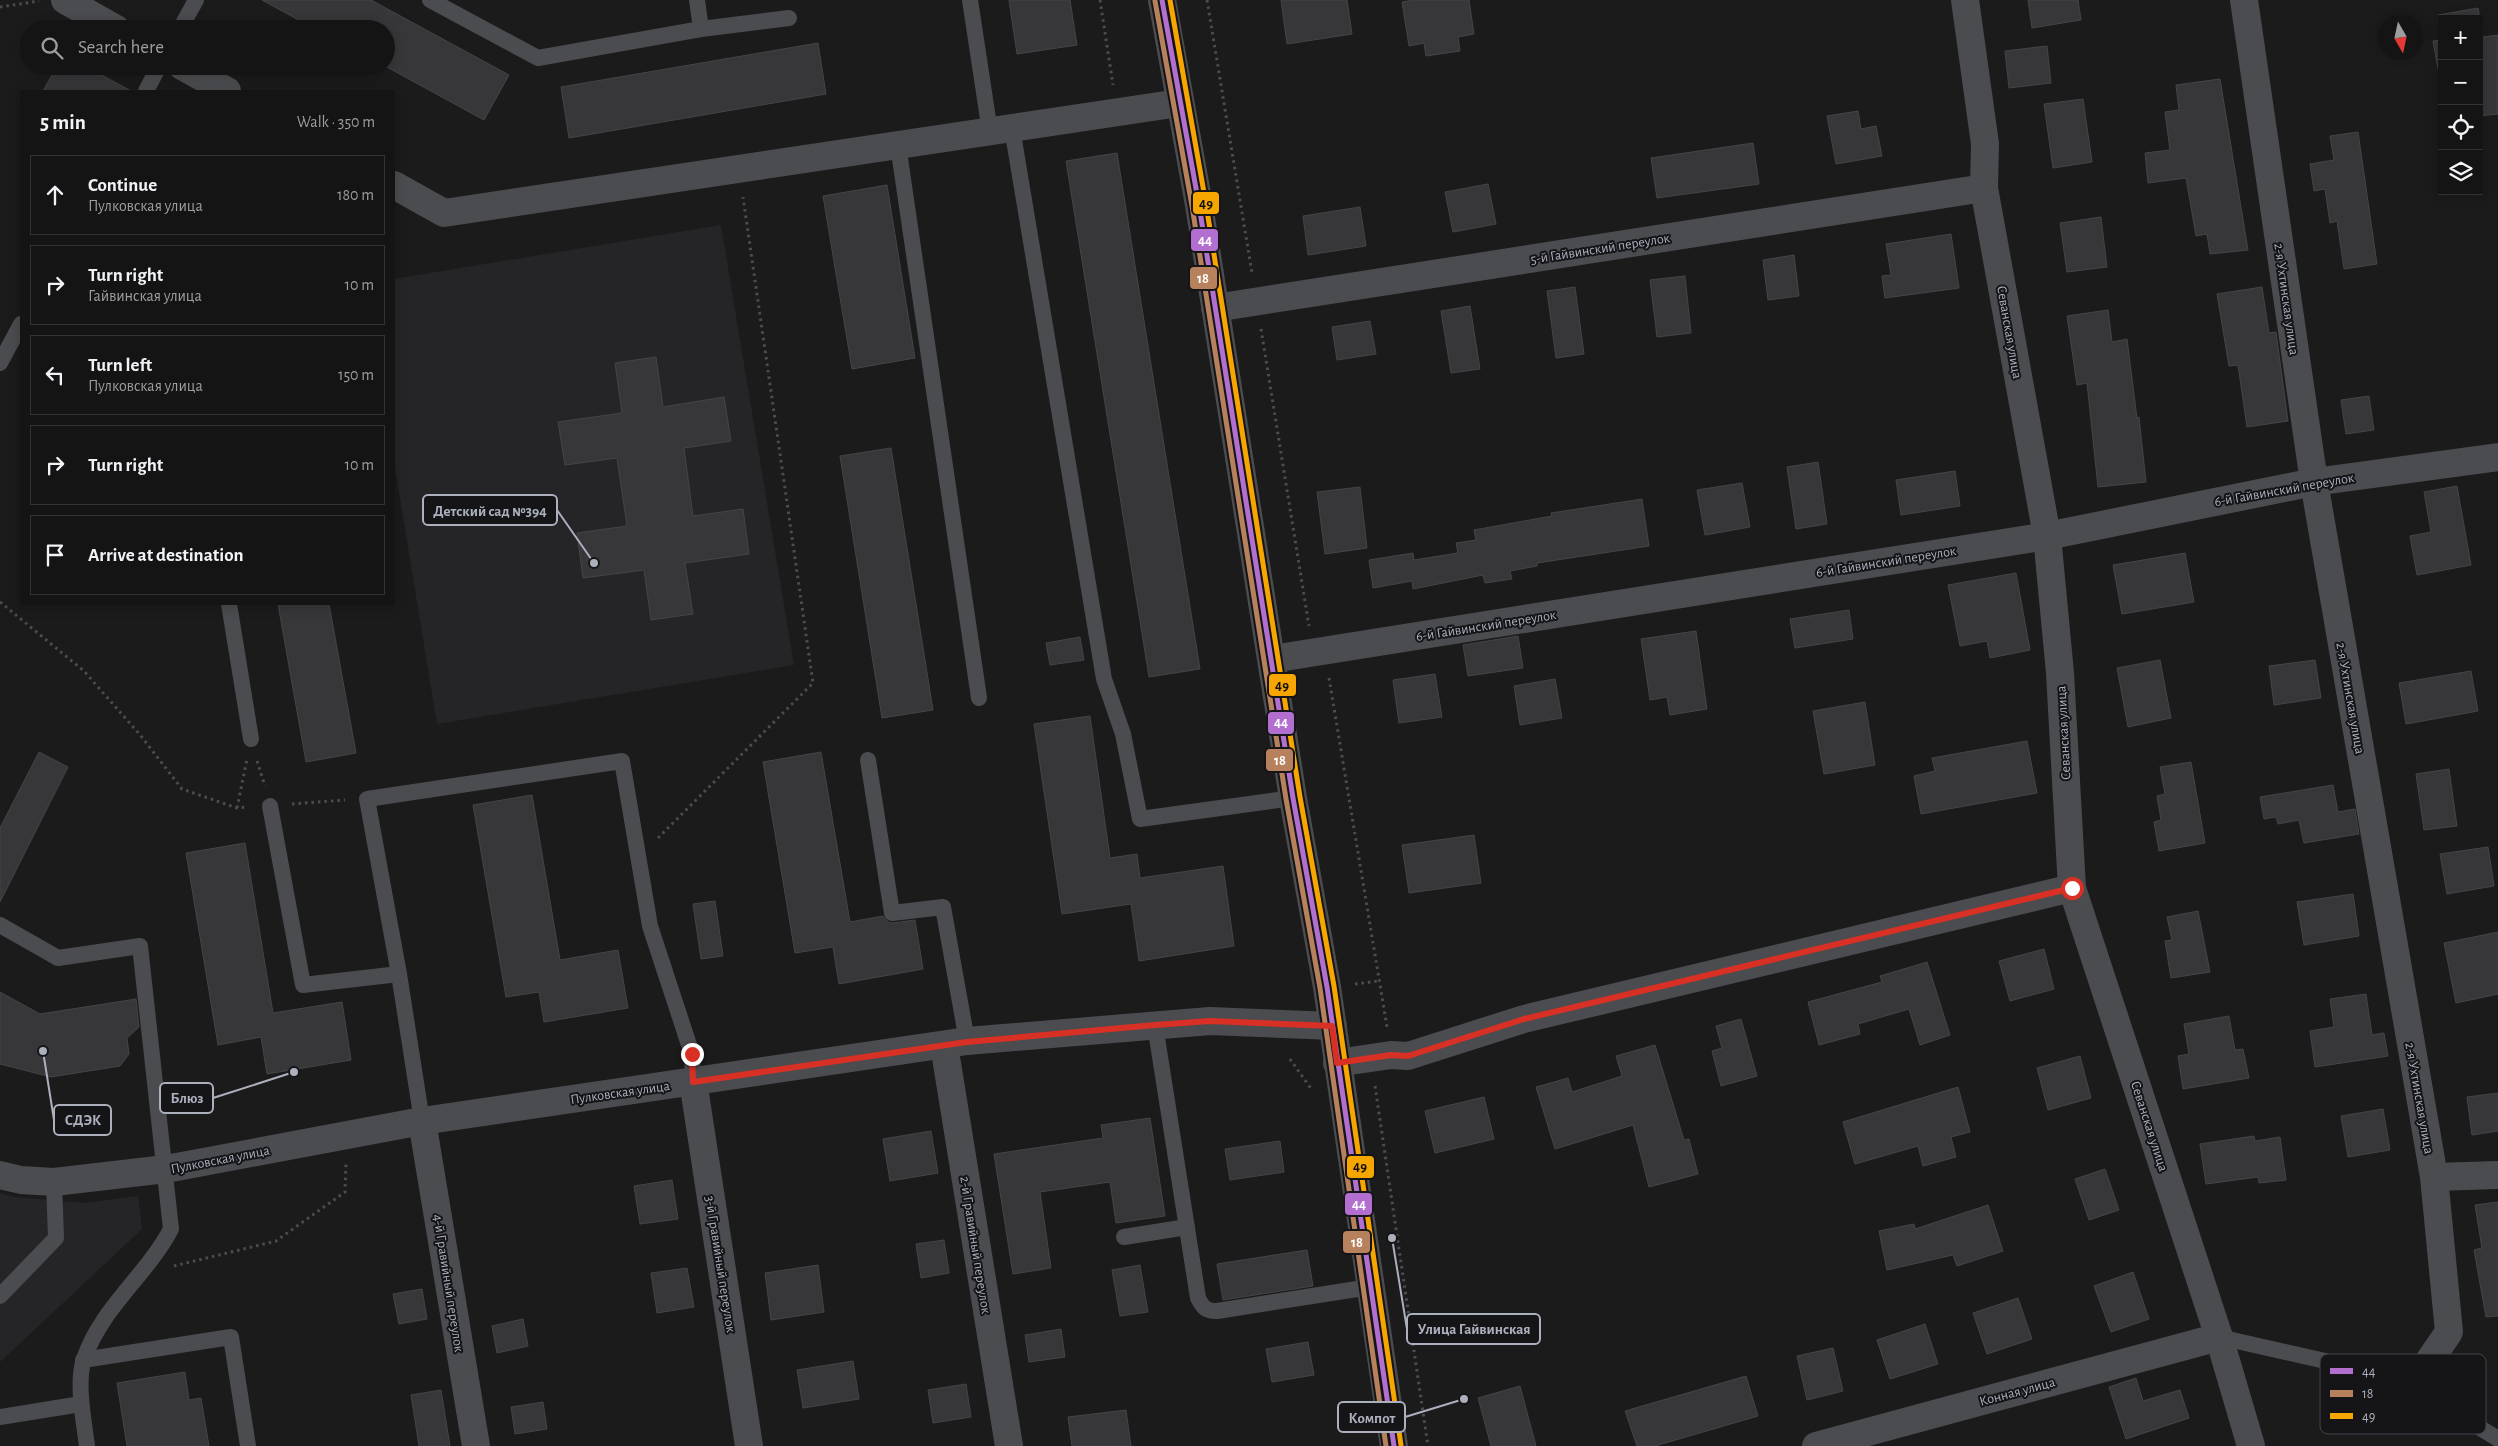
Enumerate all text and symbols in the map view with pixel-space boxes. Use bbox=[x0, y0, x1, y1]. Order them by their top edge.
north arrow bbox=[2378, 15, 2423, 60]
map controls bbox=[2438, 15, 2483, 195]
button: + bbox=[2438, 15, 2483, 60]
search box bbox=[20, 20, 395, 75]
icon: search bbox=[38, 34, 66, 62]
text: Search here bbox=[78, 38, 164, 57]
button: − bbox=[2438, 60, 2483, 105]
button: locate bbox=[2438, 105, 2483, 150]
text: 5 min bbox=[40, 112, 86, 133]
text: Walk · 350 m bbox=[297, 114, 375, 130]
button: layers bbox=[2438, 150, 2483, 195]
text: Continue bbox=[88, 176, 157, 195]
icon: ahead bbox=[41, 181, 69, 209]
text: 180 m bbox=[337, 187, 374, 203]
line badge: 49 bbox=[1192, 191, 1220, 215]
text: 49 bbox=[1199, 197, 1213, 211]
text: Пулковская улица bbox=[88, 198, 203, 214]
line badge: 44 bbox=[1190, 228, 1219, 252]
street label: 5-й Гайвинский переулок bbox=[1529, 231, 1671, 267]
text: 44 bbox=[1198, 234, 1212, 248]
street label: 2-я Ухтинская улица bbox=[2271, 242, 2301, 357]
text: Turn right bbox=[88, 266, 163, 285]
line badge: 18 bbox=[1189, 266, 1218, 290]
icon: right bbox=[41, 271, 69, 299]
text: 18 bbox=[1197, 272, 1209, 286]
text: 10 m bbox=[345, 277, 374, 293]
street label: Севанская улица bbox=[1994, 284, 2024, 380]
text: Гайвинская улица bbox=[88, 288, 202, 304]
text: Turn left bbox=[88, 356, 152, 375]
icon: left bbox=[41, 361, 69, 389]
text: 150 m bbox=[338, 367, 374, 383]
text: Пулковская улица bbox=[88, 378, 203, 394]
icon: right bbox=[41, 451, 69, 479]
text: Turn right bbox=[88, 456, 163, 475]
text: 10 m bbox=[345, 457, 374, 473]
street label: 6-й Гайвинский переулок bbox=[2213, 471, 2356, 509]
callout: Детский сад №394 bbox=[423, 495, 557, 525]
text: Детский сад №394 bbox=[433, 504, 547, 519]
icon: arrive bbox=[41, 541, 69, 569]
street label: 6-й Гайвинский переулок bbox=[1815, 544, 1958, 580]
text: Arrive at destination bbox=[88, 546, 244, 565]
street label: 6-й Гайвинский переулок bbox=[1415, 608, 1558, 644]
street label: 2-я Ухтинская улица bbox=[2333, 641, 2367, 756]
line badge: 49 bbox=[1268, 673, 1297, 697]
text: 49 bbox=[1275, 679, 1289, 693]
street label: Севанская улица bbox=[2055, 685, 2073, 780]
line badge: 44 bbox=[1267, 711, 1295, 735]
text: 44 bbox=[1274, 716, 1288, 730]
line badge: 18 bbox=[1265, 748, 1294, 772]
text: 18 bbox=[1274, 754, 1286, 768]
route start bbox=[2061, 877, 2084, 900]
street label: 2-я Ухтинская улица bbox=[2402, 1041, 2436, 1156]
route end bbox=[681, 1043, 704, 1066]
street label: Пулковская улица bbox=[569, 1079, 671, 1107]
street label: Севанская улица bbox=[2128, 1079, 2170, 1174]
callout: Блюз bbox=[160, 1083, 213, 1113]
text: Блюз bbox=[170, 1091, 204, 1106]
callout: СДЭК bbox=[54, 1105, 111, 1135]
text: СДЭК bbox=[65, 1113, 101, 1128]
street label: Пулковская улица bbox=[170, 1143, 271, 1176]
line badge: 49 bbox=[1346, 1155, 1375, 1179]
text: 49 bbox=[1353, 1160, 1367, 1174]
street label: 2-й Гравийный переулок bbox=[957, 1175, 993, 1316]
line badge: 44 bbox=[1344, 1192, 1373, 1216]
street label: 3-й Гравийный переулок bbox=[702, 1195, 738, 1334]
text: 44 bbox=[1352, 1198, 1366, 1212]
street label: 4-й Гравийный переулок bbox=[430, 1213, 466, 1354]
line badge: 18 bbox=[1342, 1230, 1371, 1254]
text: 18 bbox=[1351, 1236, 1363, 1250]
callout: Улица Гайвинская bbox=[1407, 1314, 1540, 1344]
text: Улица Гайвинская bbox=[1417, 1322, 1531, 1337]
legend bbox=[2320, 1354, 2486, 1434]
text: 44 bbox=[2362, 1365, 2376, 1379]
street label: Конная улица bbox=[1978, 1375, 2057, 1409]
text: 18 bbox=[2362, 1387, 2373, 1401]
callout: Компот bbox=[1338, 1402, 1405, 1432]
text: 49 bbox=[2362, 1410, 2375, 1424]
text: Компот bbox=[1349, 1411, 1396, 1426]

